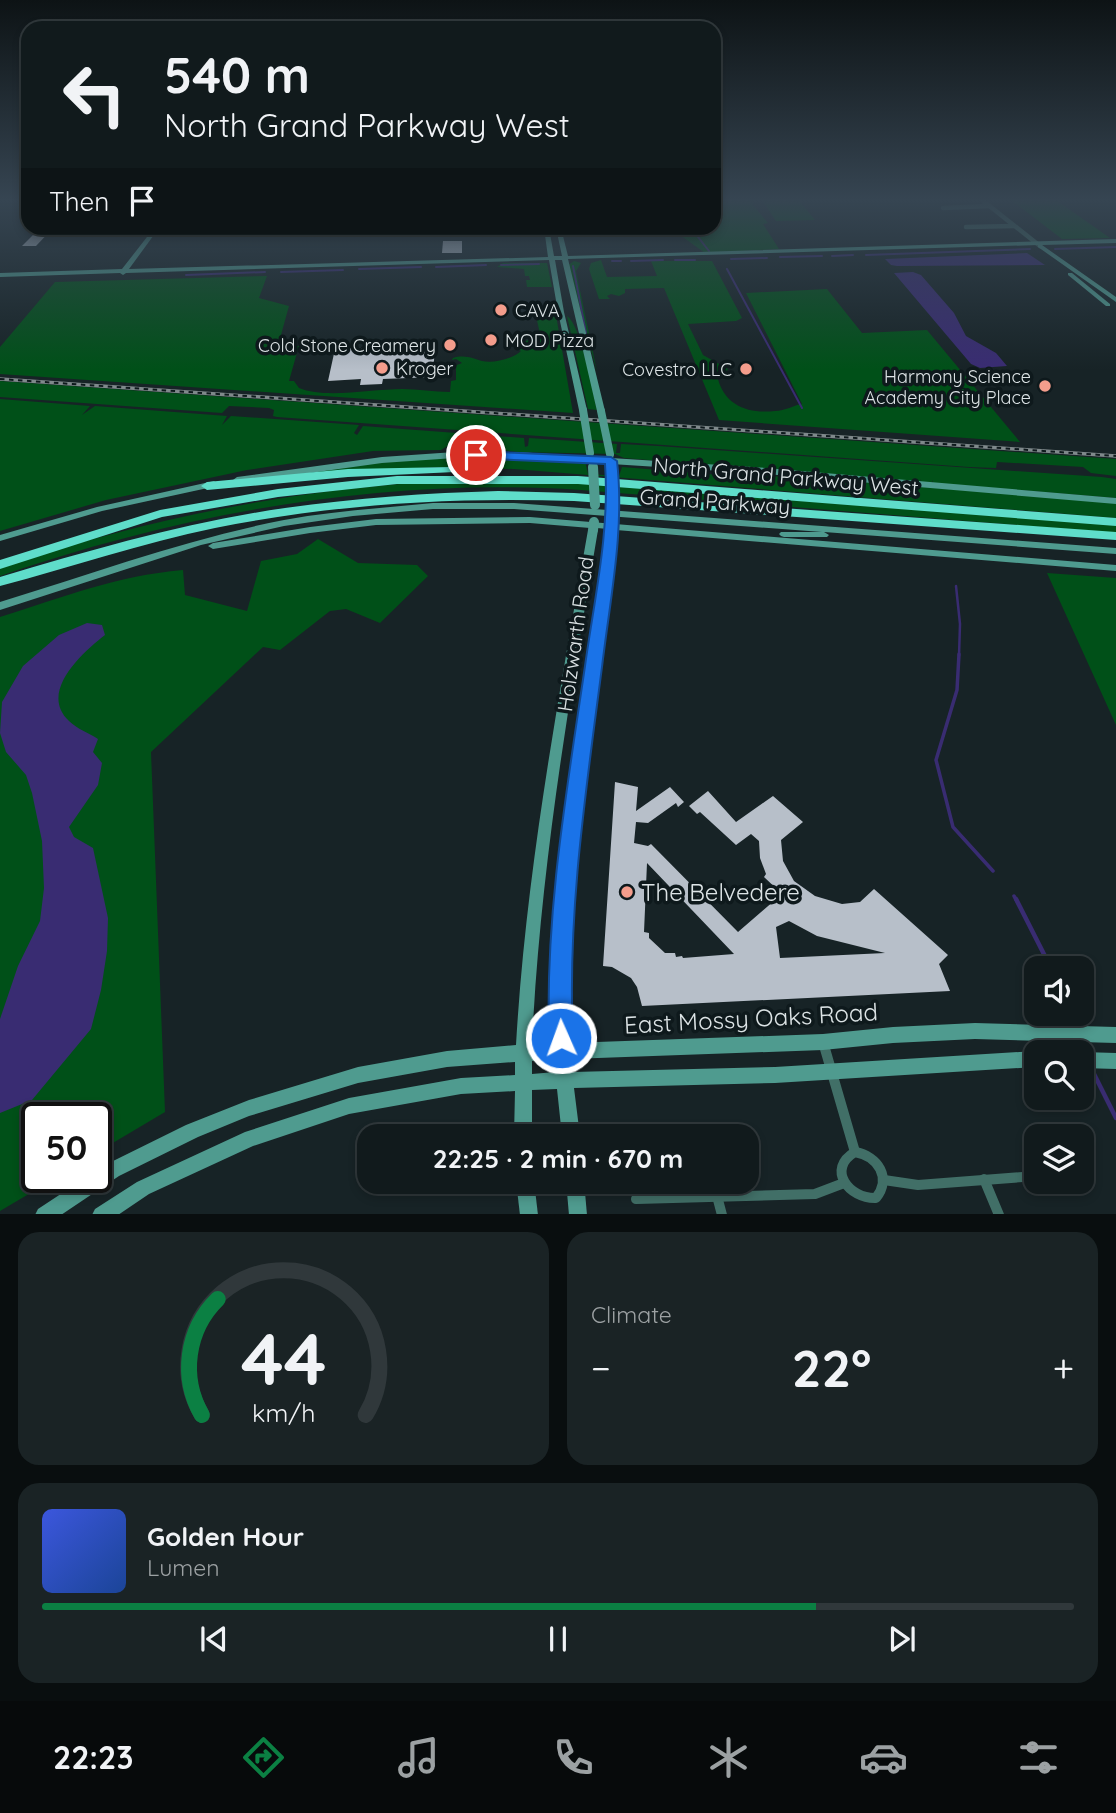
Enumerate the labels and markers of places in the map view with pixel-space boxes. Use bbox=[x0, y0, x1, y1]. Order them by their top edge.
place label: CAVA bbox=[515, 299, 560, 322]
marker: CAVA bbox=[493, 302, 509, 318]
place label: MOD Pizza bbox=[505, 329, 594, 352]
marker: MOD Pizza bbox=[483, 332, 499, 348]
place label: Cold Stone Creamery bbox=[258, 334, 436, 357]
marker: Cold Stone Creamery bbox=[442, 337, 458, 353]
place label: Kroger bbox=[396, 357, 453, 380]
place label: Covestro LLC bbox=[622, 358, 732, 381]
marker: Kroger bbox=[374, 360, 390, 376]
marker: Covestro LLC bbox=[738, 361, 754, 377]
place label: Harmony Science Academy City Place bbox=[864, 365, 1031, 409]
marker: Harmony Science Academy City Place bbox=[1037, 378, 1053, 394]
pin bbox=[446, 425, 506, 485]
place label: The Belvedere bbox=[641, 877, 800, 907]
marker: The Belvedere bbox=[619, 884, 635, 900]

